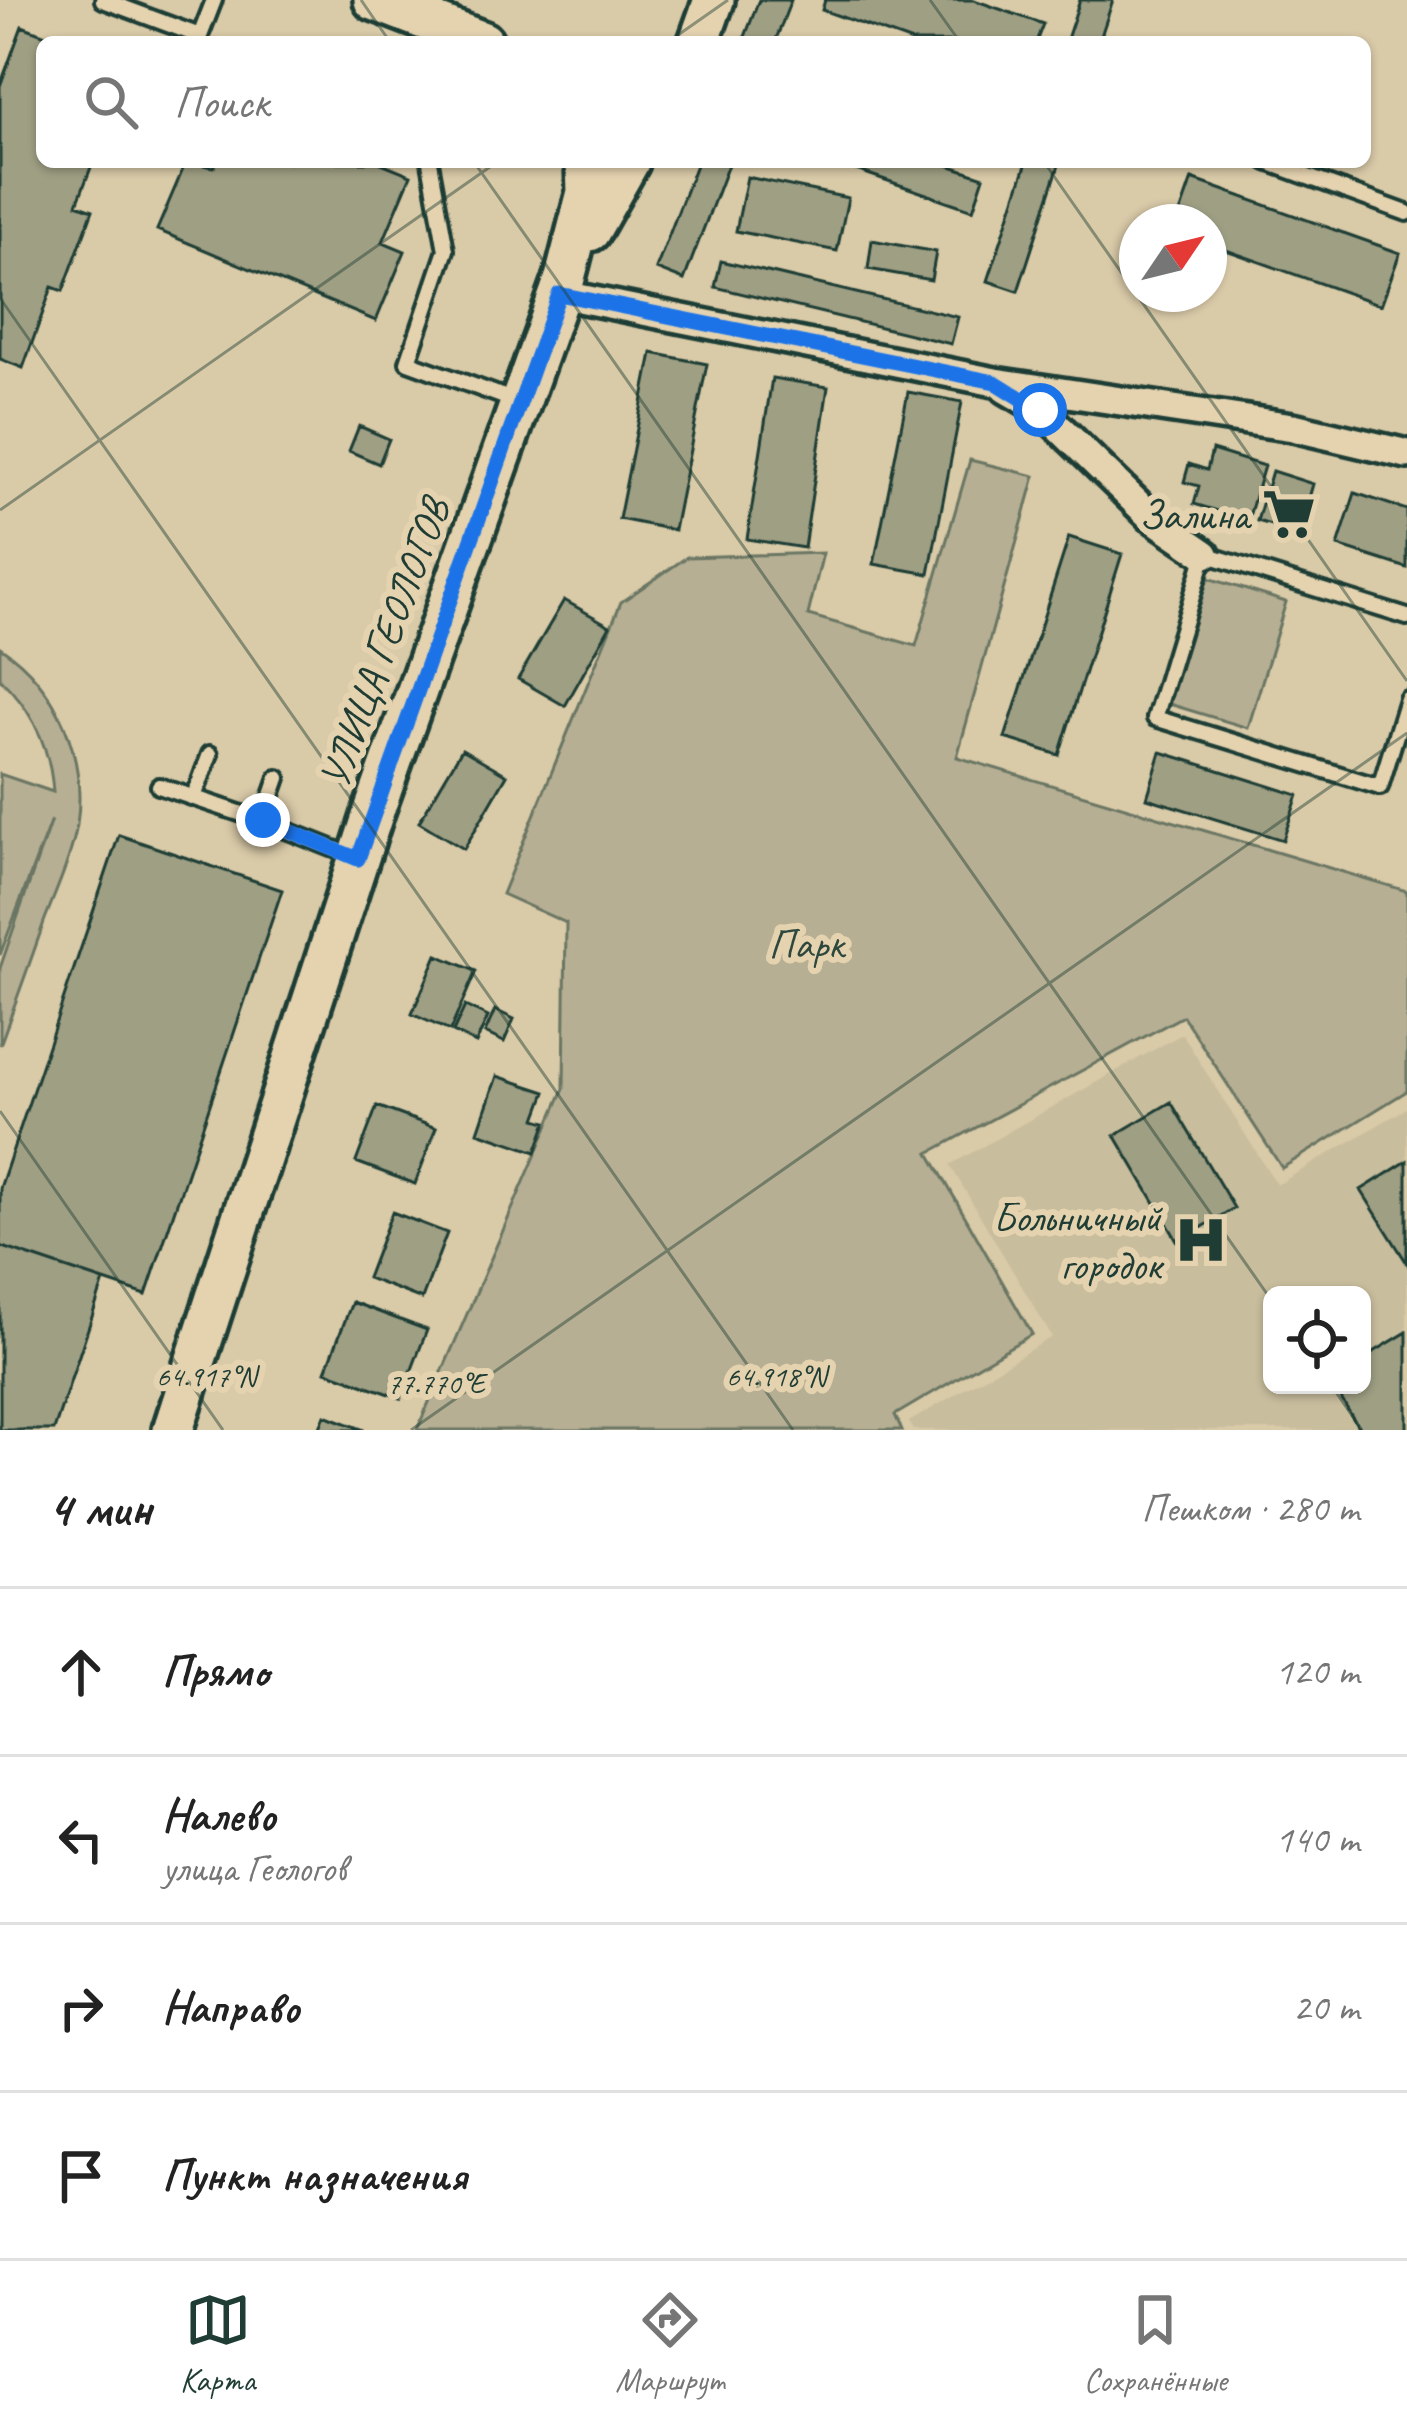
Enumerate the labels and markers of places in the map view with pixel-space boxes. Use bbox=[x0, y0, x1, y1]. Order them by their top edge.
supermarket icon: Залина bbox=[1260, 485, 1318, 543]
place label: Залина bbox=[1139, 489, 1253, 542]
place label: Больничный городок bbox=[993, 1191, 1164, 1292]
hospital icon: Больничный городок bbox=[1172, 1211, 1230, 1269]

